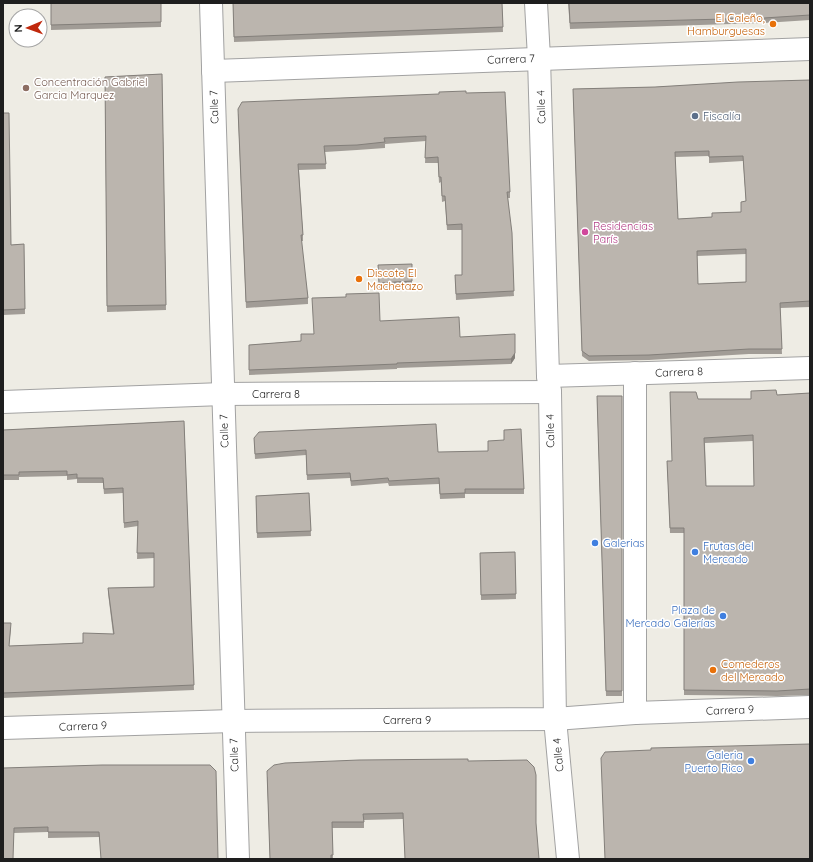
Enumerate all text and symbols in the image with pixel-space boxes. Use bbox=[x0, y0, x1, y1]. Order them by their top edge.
north arrow bbox=[8, 8, 48, 48]
place label: El Caleño, Hamburguesas bbox=[687, 11, 765, 38]
marker: El Caleño, Hamburguesas bbox=[768, 19, 778, 29]
text: N bbox=[11, 24, 25, 33]
street label: Carrera 7 bbox=[487, 51, 535, 67]
place label: Concentración Gabriel Garcia Marquez bbox=[34, 75, 147, 102]
marker: Concentración Gabriel Garcia Marquez bbox=[21, 83, 31, 93]
street label: Calle 7 bbox=[206, 90, 222, 124]
street label: Calle 4 bbox=[533, 90, 549, 124]
place label: Fiscalía bbox=[703, 109, 741, 123]
marker: Fiscalía bbox=[690, 111, 700, 121]
place label: Residencias París bbox=[593, 219, 653, 246]
marker: Residencias París bbox=[580, 227, 590, 237]
place label: Discote El Machetazo bbox=[367, 266, 423, 293]
marker: Discote El Machetazo bbox=[354, 274, 364, 284]
street label: Carrera 8 bbox=[655, 364, 703, 380]
street label: Carrera 8 bbox=[252, 387, 300, 401]
street label: Calle 7 bbox=[216, 414, 232, 448]
street label: Calle 4 bbox=[543, 414, 557, 448]
place label: Galerias bbox=[603, 536, 645, 550]
marker: Galerias bbox=[590, 538, 600, 548]
place label: Frutas del Mercado bbox=[703, 539, 754, 566]
marker: Frutas del Mercado bbox=[690, 547, 700, 557]
place label: Plaza de Mercado Galerías bbox=[626, 603, 715, 630]
marker: Plaza de Mercado Galerías bbox=[718, 611, 728, 621]
place label: Comederos del Mercado bbox=[721, 657, 785, 684]
marker: Comederos del Mercado bbox=[708, 665, 718, 675]
street label: Carrera 9 bbox=[706, 702, 754, 718]
street label: Carrera 9 bbox=[383, 713, 431, 727]
street label: Carrera 9 bbox=[59, 718, 107, 734]
street label: Calle 4 bbox=[550, 737, 566, 772]
street label: Calle 7 bbox=[226, 738, 242, 772]
place label: Galeria Puerto Rico bbox=[684, 748, 743, 775]
marker: Galeria Puerto Rico bbox=[746, 756, 756, 766]

